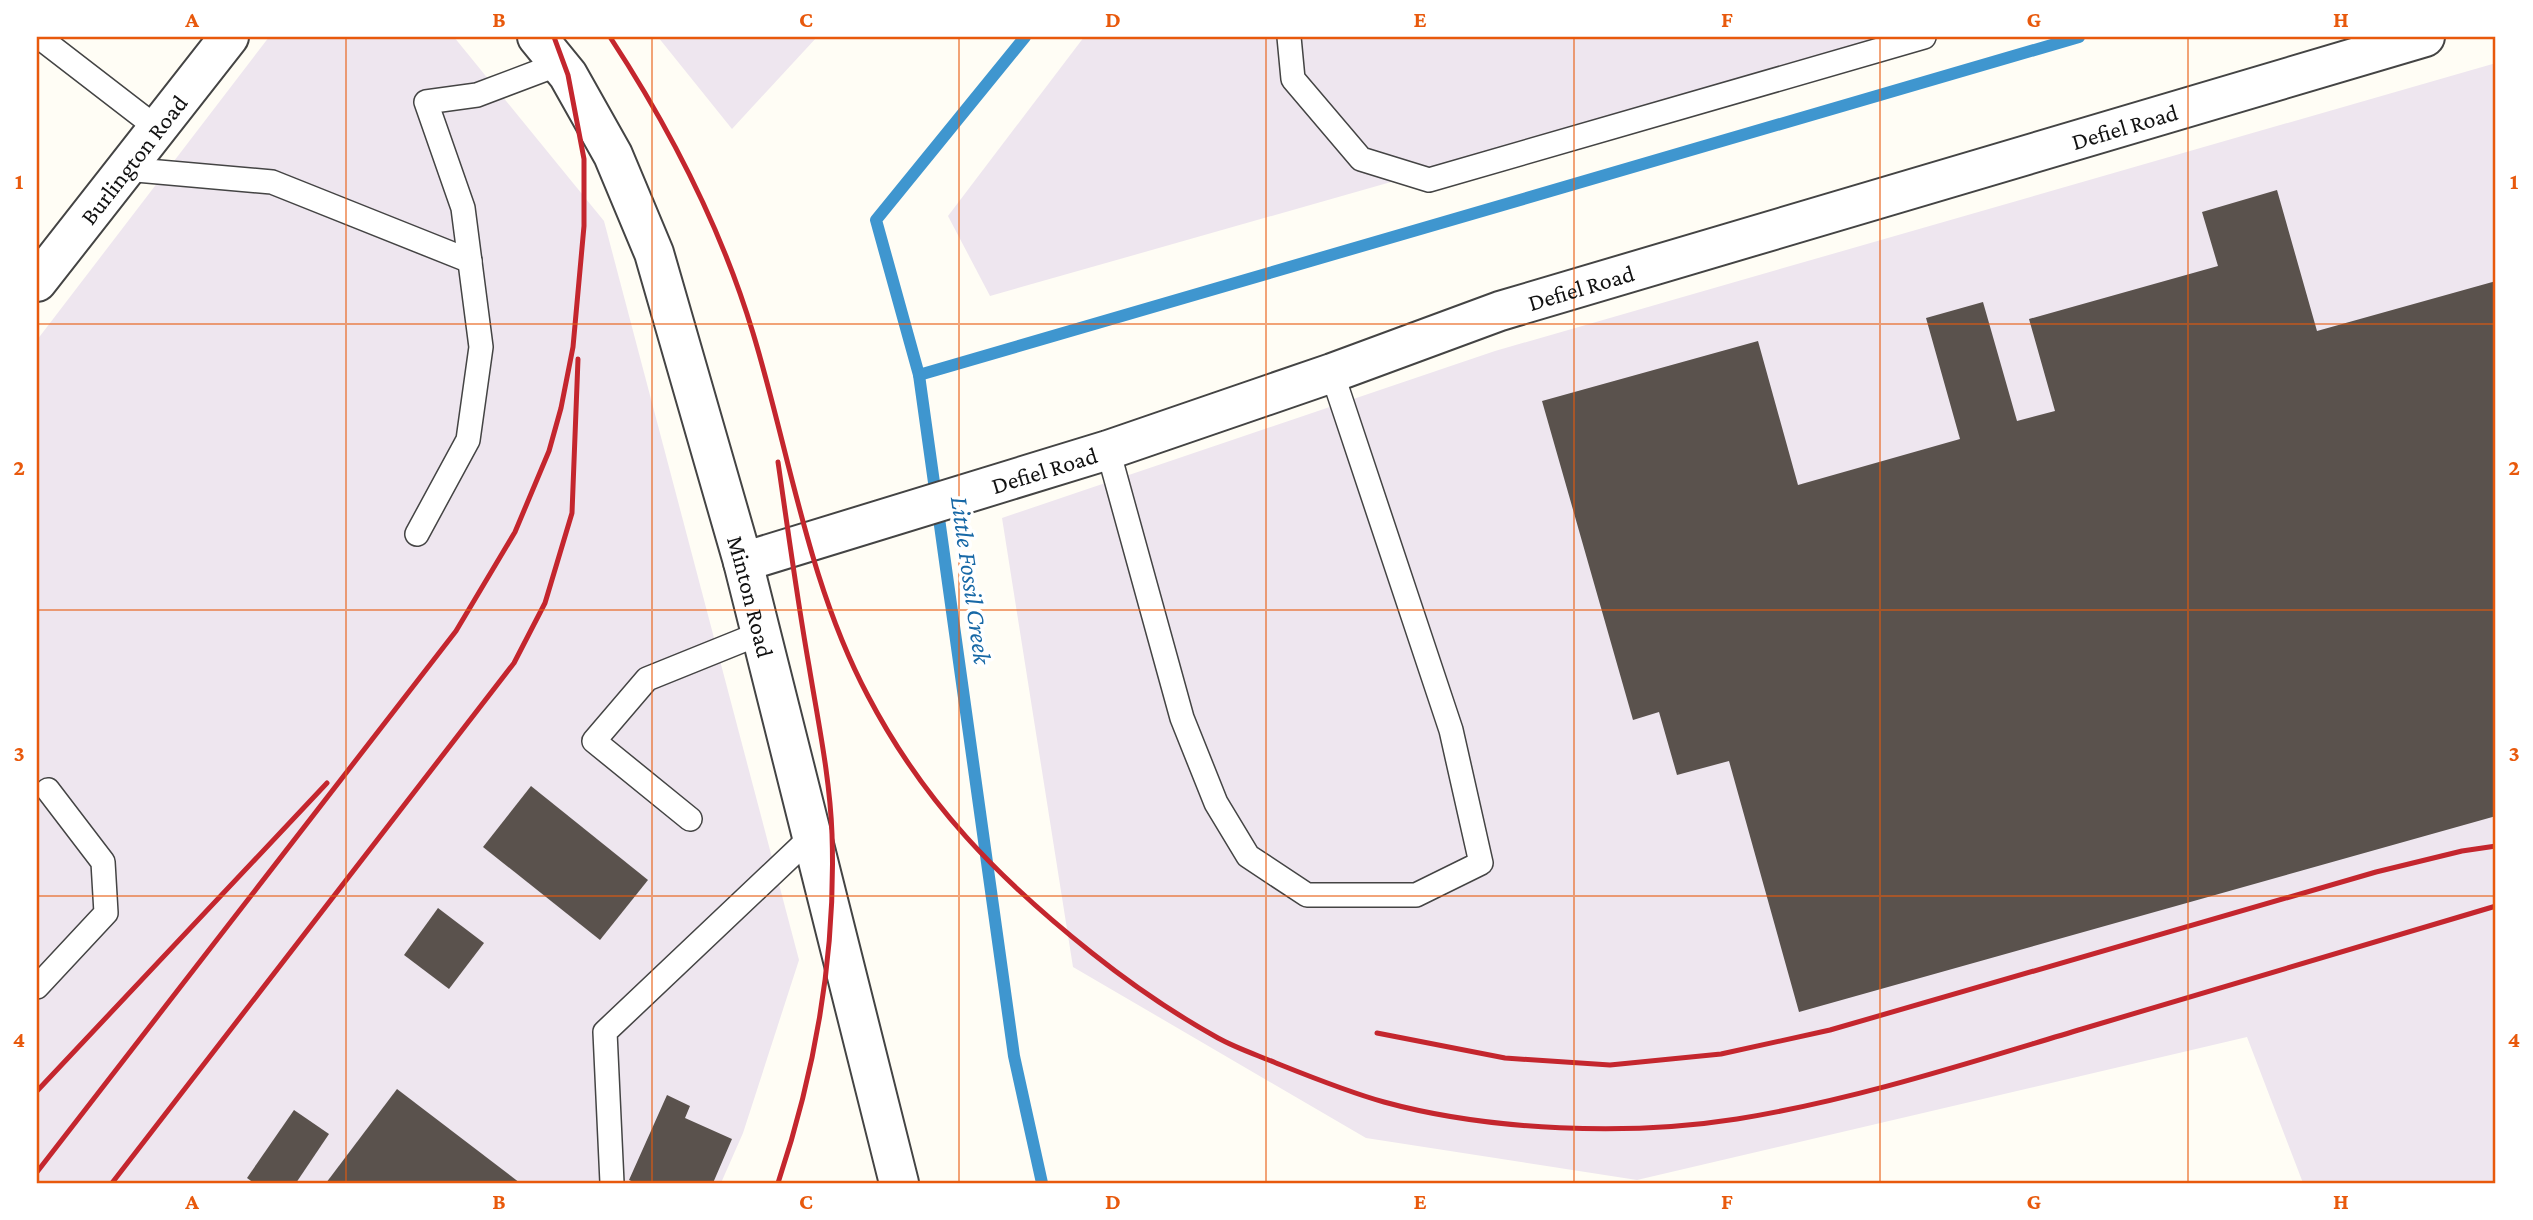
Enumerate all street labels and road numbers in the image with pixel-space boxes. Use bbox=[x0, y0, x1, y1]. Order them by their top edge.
street label: Burlington Road bbox=[74, 89, 193, 229]
street label: Defiel Road bbox=[2068, 97, 2181, 155]
street label: Defiel Road bbox=[1525, 258, 1637, 316]
street label: Defiel Road bbox=[988, 441, 1101, 499]
street label: Minton Road bbox=[723, 532, 780, 660]

